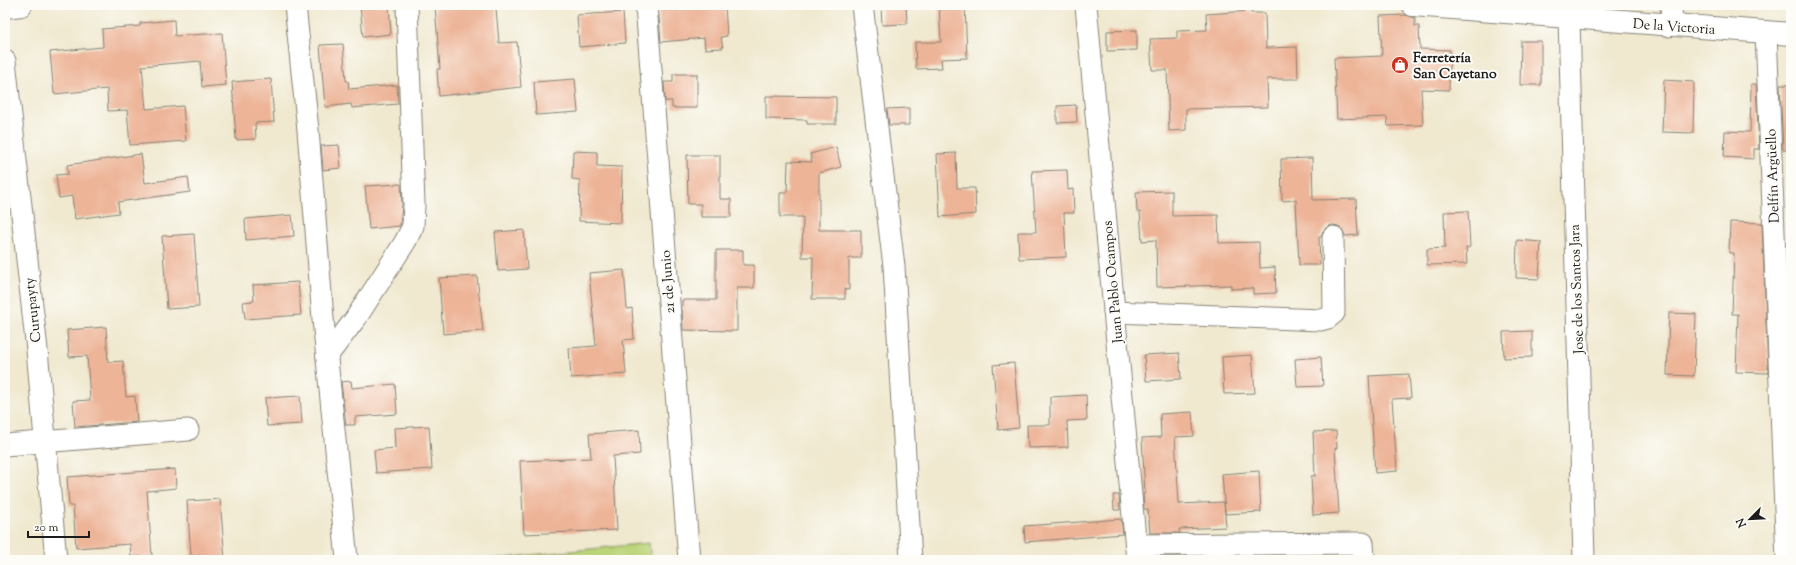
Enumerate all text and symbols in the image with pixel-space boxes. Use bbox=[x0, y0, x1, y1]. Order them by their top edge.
street label: De la Victoria bbox=[1632, 15, 1716, 41]
place label: Ferretería San Cayetano bbox=[1413, 49, 1497, 85]
shop icon: Ferretería San Cayetano bbox=[1390, 55, 1410, 75]
street label: Delfín Argüello bbox=[1762, 128, 1786, 224]
street label: Juan Pablo Ocampos bbox=[1099, 220, 1129, 345]
street label: Jose de los Santos Jara bbox=[1566, 223, 1590, 355]
street label: 21 de Junio bbox=[657, 249, 681, 314]
street label: Curupayty bbox=[21, 276, 47, 343]
north arrow bbox=[1730, 499, 1770, 539]
scale bar bbox=[28, 513, 89, 539]
text: N bbox=[1733, 515, 1751, 531]
text: 20 m bbox=[34, 519, 59, 537]

